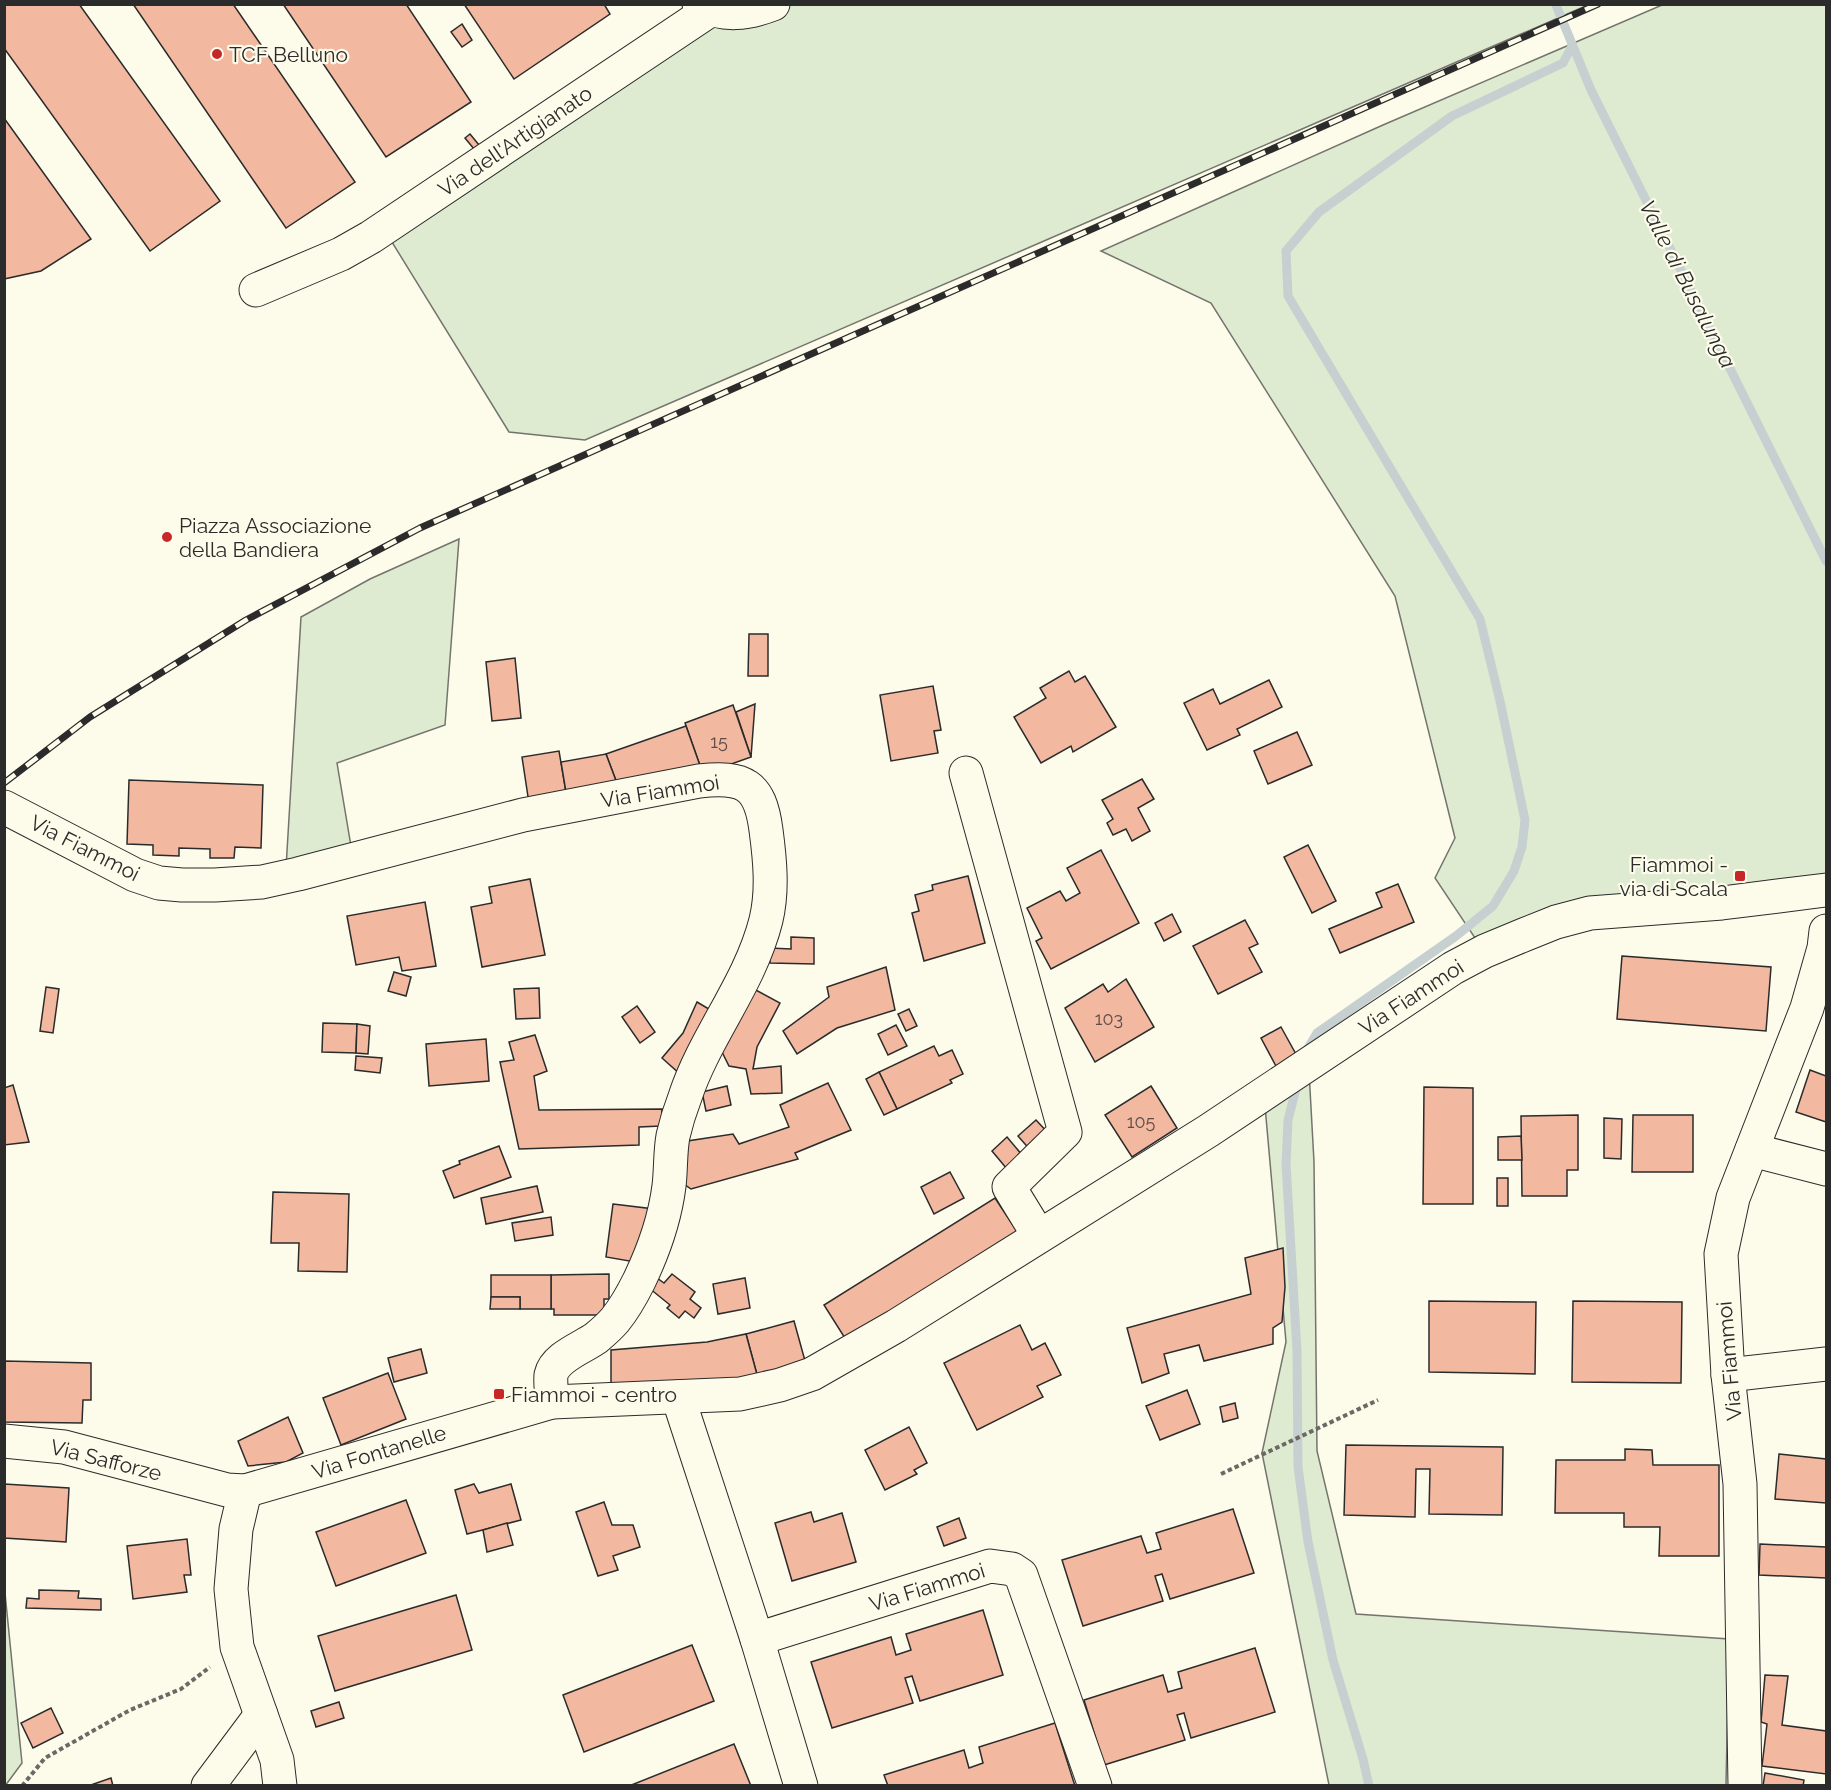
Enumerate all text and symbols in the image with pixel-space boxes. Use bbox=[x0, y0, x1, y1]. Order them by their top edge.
place label: TCF Belluno bbox=[229, 42, 348, 67]
marker: TCF Belluno bbox=[210, 47, 224, 61]
street label: Via dell'Artigianato bbox=[433, 80, 597, 202]
water label: Valle di Busalunga bbox=[1634, 196, 1742, 372]
place label: Piazza Associazione della Bandiera bbox=[179, 513, 371, 562]
marker: Piazza Associazione della Bandiera bbox=[160, 530, 174, 544]
house number: 15 bbox=[710, 731, 728, 752]
street label: Via Fiammoi bbox=[599, 769, 721, 813]
street label: Via Fiammoi bbox=[26, 810, 144, 886]
place label: Fiammoi - via di Scala bbox=[1620, 852, 1728, 901]
marker: Fiammoi - via di Scala bbox=[1733, 869, 1747, 883]
street label: Via Fiammoi bbox=[1354, 954, 1468, 1040]
house number: 103 bbox=[1095, 1008, 1123, 1029]
house number: 105 bbox=[1127, 1111, 1155, 1132]
street label: Via Fiammoi bbox=[1711, 1300, 1747, 1422]
place label: Fiammoi - centro bbox=[511, 1382, 677, 1407]
marker: Fiammoi - centro bbox=[492, 1387, 506, 1401]
street label: Via Fontanelle bbox=[309, 1420, 449, 1484]
street label: Via Safforze bbox=[48, 1434, 164, 1486]
street label: Via Fiammoi bbox=[866, 1558, 988, 1616]

